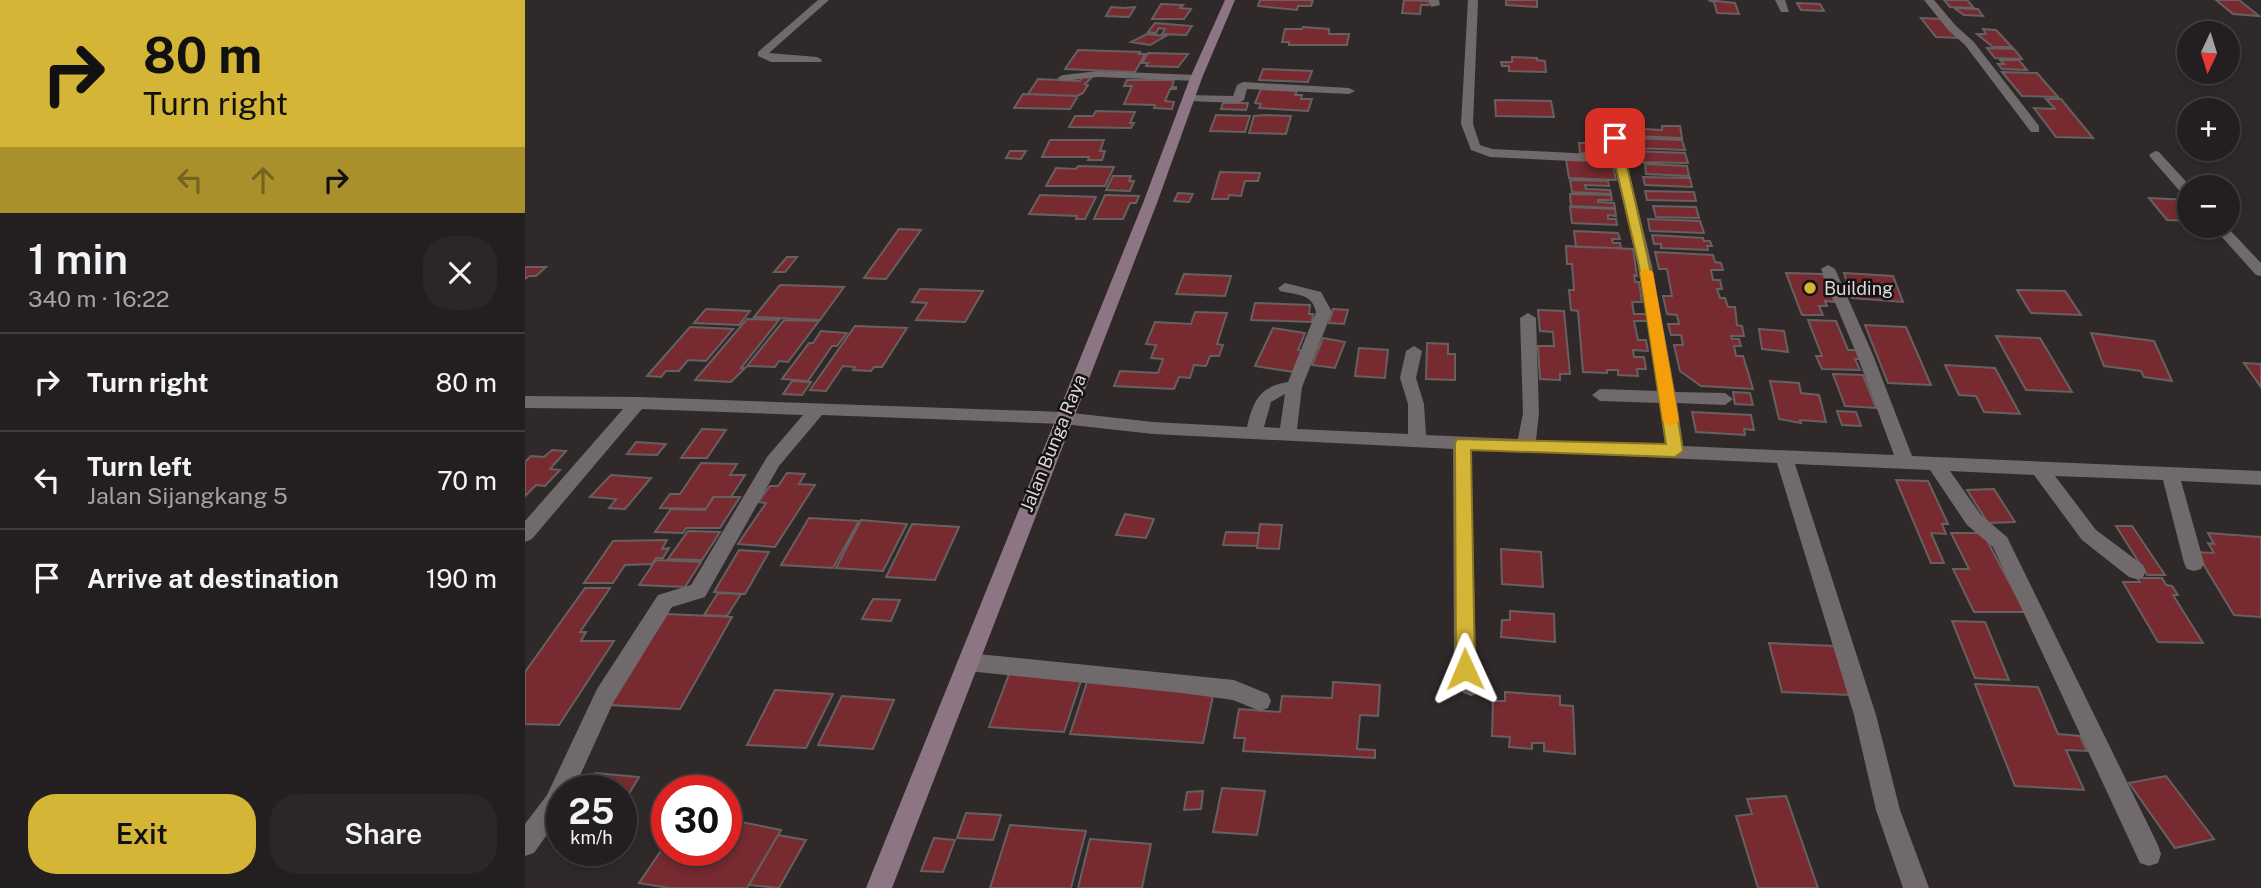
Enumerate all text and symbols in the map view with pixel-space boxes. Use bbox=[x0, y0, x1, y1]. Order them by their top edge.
north arrow bbox=[2177, 21, 2240, 84]
map controls bbox=[2177, 21, 2240, 238]
text: 80 m bbox=[143, 26, 262, 84]
icon: right bbox=[28, 28, 119, 119]
text: Turn right bbox=[143, 85, 288, 122]
button: + bbox=[2177, 98, 2240, 161]
pin bbox=[1585, 108, 1645, 168]
icon: arrive bbox=[1596, 119, 1634, 157]
icon: left bbox=[171, 161, 209, 199]
icon: ahead bbox=[244, 161, 282, 199]
icon: right bbox=[317, 161, 355, 199]
button: − bbox=[2177, 175, 2240, 238]
text: 1 min bbox=[28, 234, 128, 283]
button: close bbox=[423, 236, 497, 310]
place label: Building bbox=[1824, 278, 1893, 299]
marker: Building bbox=[1802, 280, 1818, 296]
text: 340 m · 16:22 bbox=[28, 285, 170, 312]
icon: right bbox=[28, 363, 66, 401]
text: Turn right bbox=[87, 367, 209, 398]
text: 80 m bbox=[436, 367, 497, 398]
street label: Jalan Bunga Raya bbox=[1016, 371, 1090, 515]
text: Turn left bbox=[87, 451, 192, 482]
icon: left bbox=[28, 461, 66, 499]
text: 70 m bbox=[437, 465, 497, 496]
text: Jalan Sijangkang 5 bbox=[87, 482, 288, 509]
icon: arrive bbox=[28, 559, 66, 597]
text: Arrive at destination bbox=[87, 563, 339, 594]
text: 190 m bbox=[426, 563, 497, 594]
position arrow bbox=[1428, 632, 1502, 706]
speed limit sign: 30 bbox=[651, 775, 742, 866]
text: 25 bbox=[569, 791, 614, 832]
button: Exit bbox=[28, 794, 256, 874]
button: Share bbox=[270, 794, 497, 874]
text: km/h bbox=[570, 827, 613, 848]

